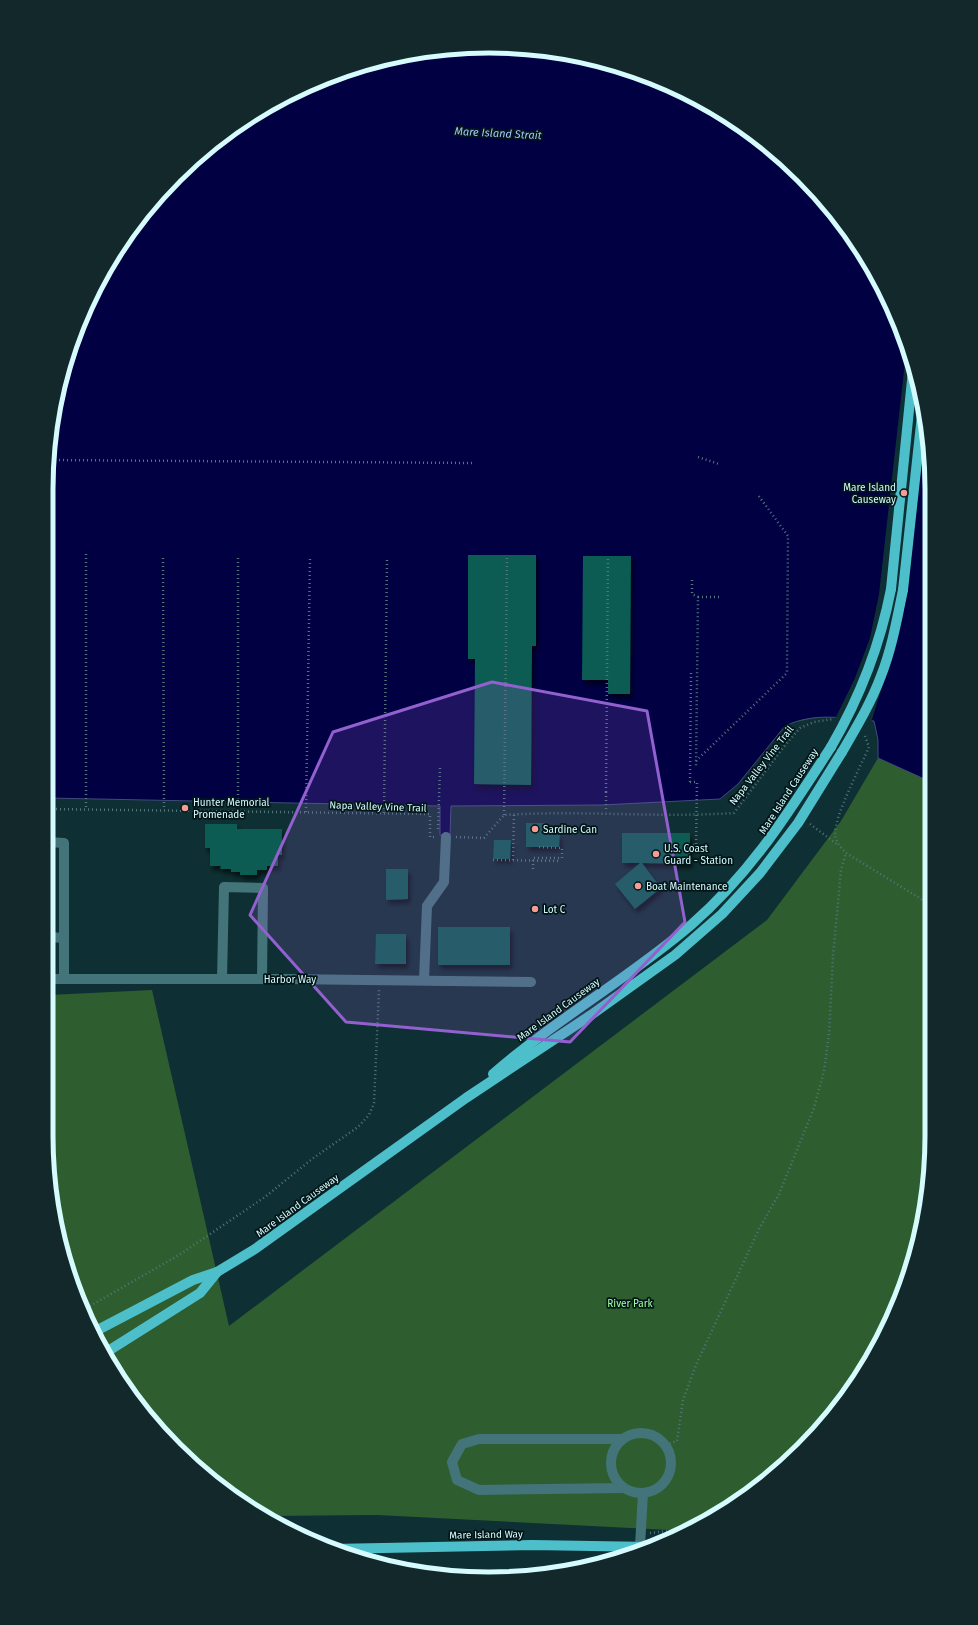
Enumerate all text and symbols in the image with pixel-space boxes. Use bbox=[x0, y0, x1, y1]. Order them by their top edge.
water label: Mare Island Strait bbox=[454, 125, 542, 142]
place label: Mare Island Causeway bbox=[843, 482, 896, 506]
marker: Mare Island Causeway bbox=[899, 488, 909, 498]
street label: Napa Valley Vine Trail bbox=[727, 723, 797, 808]
street label: Mare Island Causeway bbox=[757, 747, 821, 837]
place label: Hunter Memorial Promenade bbox=[193, 797, 270, 821]
street label: Napa Valley Vine Trail bbox=[329, 799, 427, 815]
marker: Hunter Memorial Promenade bbox=[180, 803, 190, 813]
marker: Sardine Can bbox=[530, 824, 540, 834]
place label: Sardine Can bbox=[543, 824, 597, 836]
place label: U.S. Coast Guard - Station bbox=[664, 843, 733, 867]
marker: U.S. Coast Guard - Station bbox=[651, 849, 661, 859]
marker: Boat Maintenance bbox=[633, 881, 643, 891]
place label: Boat Maintenance bbox=[646, 881, 728, 893]
marker: Lot C bbox=[530, 904, 540, 914]
place label: Lot C bbox=[543, 904, 566, 916]
street label: Harbor Way bbox=[264, 974, 316, 986]
street label: Mare Island Causeway bbox=[515, 976, 602, 1044]
street label: Mare Island Causeway bbox=[254, 1172, 341, 1240]
park label: River Park bbox=[607, 1298, 654, 1310]
street label: Mare Island Way bbox=[449, 1528, 523, 1542]

